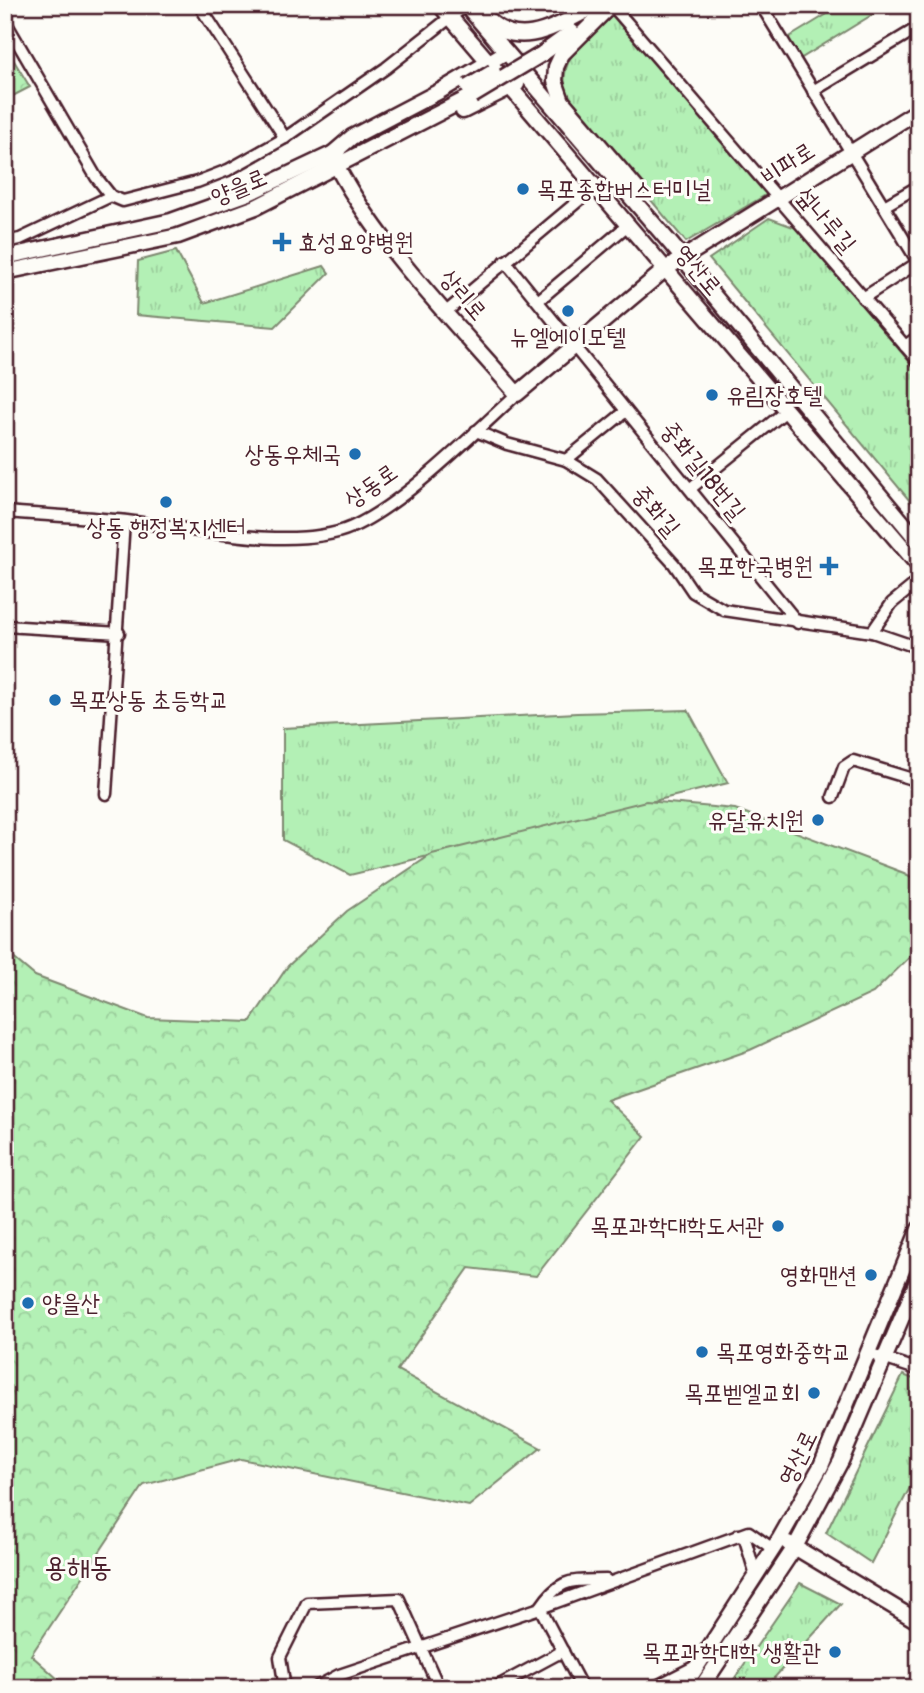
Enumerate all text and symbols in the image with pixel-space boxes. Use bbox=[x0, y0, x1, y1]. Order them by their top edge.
street label: 비파로 bbox=[756, 136, 820, 192]
street label: 양을로 bbox=[207, 162, 271, 212]
place label: 목포종합버스터미널 bbox=[537, 175, 711, 204]
marker: 목포종합버스터미널 bbox=[515, 181, 531, 197]
street label: 섶나루길 bbox=[790, 181, 862, 259]
place label: 효성요양병원 bbox=[298, 228, 414, 257]
marker: 효성요양병원 bbox=[272, 232, 292, 252]
street label: 영산로 bbox=[668, 238, 728, 302]
street label: 상리로 bbox=[433, 263, 493, 327]
marker: 뉴엘에이모텔 bbox=[560, 303, 576, 319]
place label: 뉴엘에이모텔 bbox=[510, 323, 626, 352]
place label: 유림장호텔 bbox=[726, 381, 823, 410]
marker: 유림장호텔 bbox=[704, 387, 720, 403]
street label: 중화길18번길 bbox=[655, 416, 751, 526]
place label: 상동우체국 bbox=[244, 440, 341, 469]
marker: 상동우체국 bbox=[347, 446, 363, 462]
street label: 상동로 bbox=[339, 458, 403, 514]
street label: 중화길 bbox=[626, 480, 686, 542]
marker: 상동 행정복지센터 bbox=[158, 494, 174, 510]
place label: 상동 행정복지센터 bbox=[86, 513, 246, 542]
place label: 목포한국병원 bbox=[697, 552, 813, 581]
marker: 목포한국병원 bbox=[819, 556, 839, 576]
place label: 목포상동 초등학교 bbox=[69, 686, 229, 715]
marker: 목포상동 초등학교 bbox=[47, 692, 63, 708]
place label: 유달유치원 bbox=[707, 806, 804, 835]
marker: 유달유치원 bbox=[810, 812, 826, 828]
place label: 목포과학대학도서관 bbox=[590, 1212, 764, 1241]
marker: 목포과학대학도서관 bbox=[770, 1218, 786, 1234]
place label: 영화맨션 bbox=[780, 1261, 857, 1290]
marker: 영화맨션 bbox=[863, 1267, 879, 1283]
place label: 양을산 bbox=[42, 1289, 100, 1318]
marker: 양을산 bbox=[20, 1295, 36, 1311]
place label: 목포영화중학교 bbox=[716, 1338, 851, 1367]
marker: 목포영화중학교 bbox=[694, 1344, 710, 1360]
place label: 목포벧엘교회 bbox=[684, 1379, 800, 1408]
marker: 목포벧엘교회 bbox=[806, 1385, 822, 1401]
street label: 영산로 bbox=[772, 1426, 824, 1490]
district label: 용해동 bbox=[44, 1550, 112, 1585]
place label: 목포과학대학 생활관 bbox=[642, 1638, 821, 1667]
marker: 목포과학대학 생활관 bbox=[827, 1644, 843, 1660]

